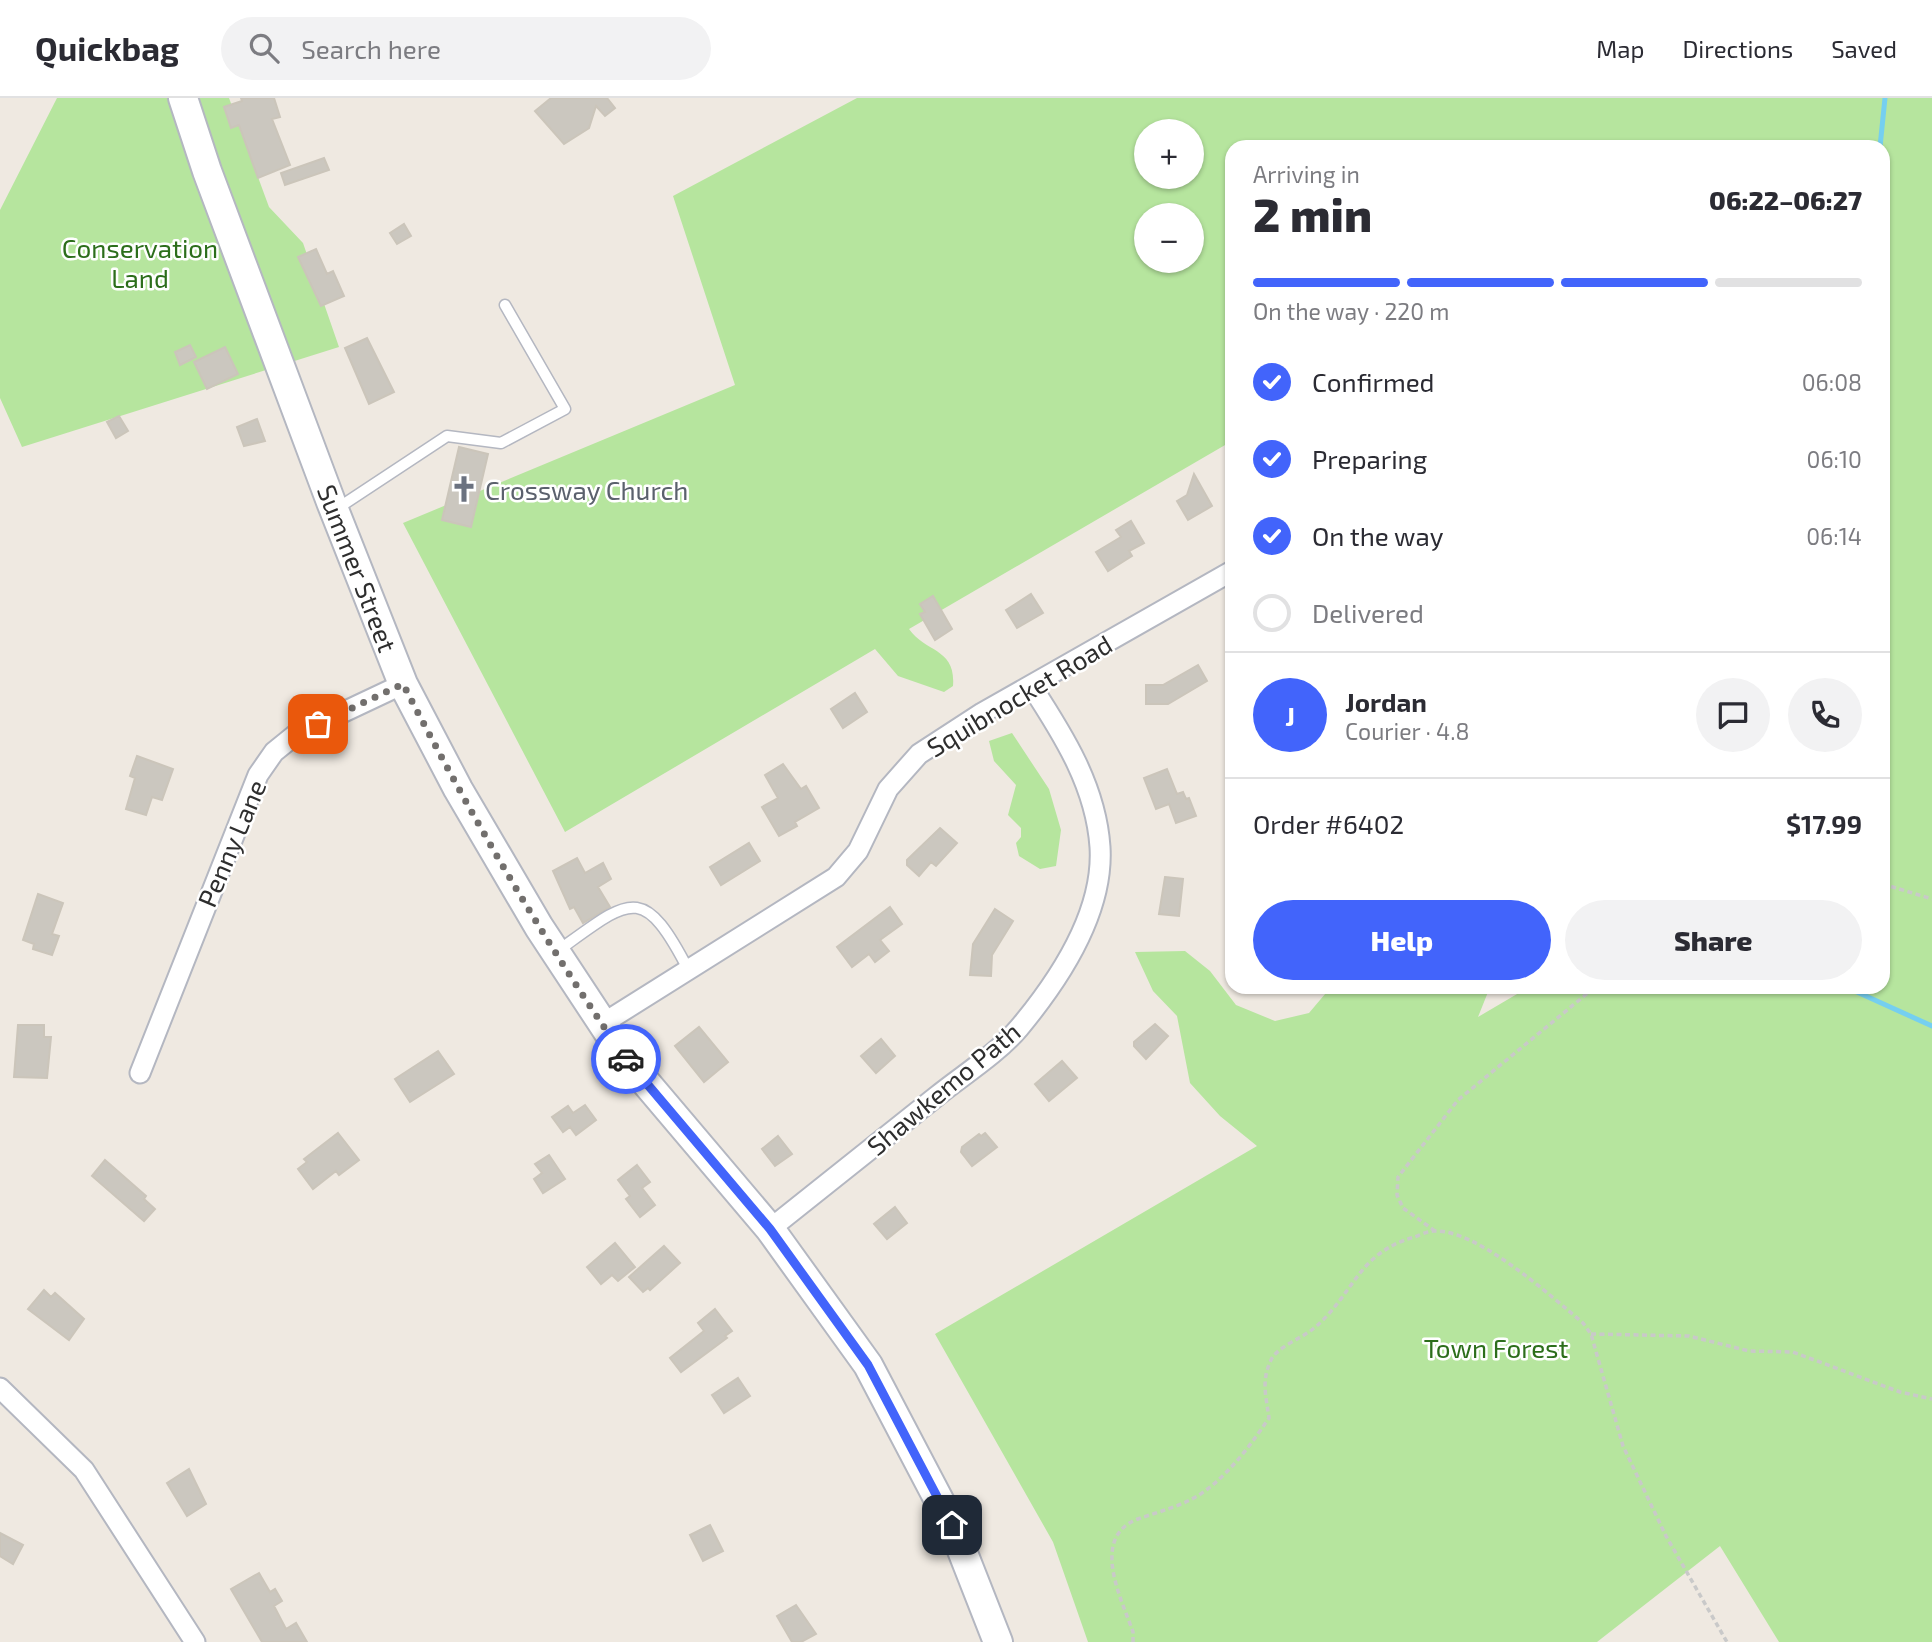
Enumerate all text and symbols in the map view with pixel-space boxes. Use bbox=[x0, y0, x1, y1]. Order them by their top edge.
search box bbox=[221, 17, 711, 80]
text: Quickbag bbox=[35, 28, 179, 68]
icon: search bbox=[245, 29, 283, 67]
text: Search here bbox=[301, 33, 441, 64]
text: Map bbox=[1596, 34, 1644, 63]
text: Directions bbox=[1682, 34, 1793, 63]
text: Saved bbox=[1831, 34, 1897, 63]
map controls bbox=[1134, 119, 1204, 273]
button: + bbox=[1134, 119, 1204, 189]
text: Arriving in bbox=[1253, 160, 1360, 188]
text: 06:22–06:27 bbox=[1709, 184, 1862, 215]
text: 2 min bbox=[1253, 186, 1372, 241]
button: − bbox=[1134, 203, 1204, 273]
park label: Conservation Land bbox=[62, 232, 218, 293]
text: On the way · 220 m bbox=[1253, 297, 1449, 325]
icon: check bbox=[1253, 363, 1291, 401]
text: Confirmed bbox=[1312, 366, 1435, 397]
text: 06:08 bbox=[1802, 368, 1862, 396]
icon: check bbox=[1253, 440, 1291, 478]
text: Preparing bbox=[1312, 443, 1427, 474]
text: 06:10 bbox=[1807, 445, 1862, 473]
church icon: Crossway Church bbox=[449, 474, 479, 504]
place label: Crossway Church bbox=[485, 474, 688, 505]
street label: Summer Street bbox=[312, 480, 404, 656]
icon: check bbox=[1253, 517, 1291, 555]
text: On the way bbox=[1312, 520, 1443, 551]
text: 06:14 bbox=[1806, 522, 1862, 550]
text: Delivered bbox=[1312, 597, 1424, 628]
street label: Squibnocket Road bbox=[921, 628, 1117, 762]
button: chat bbox=[1696, 678, 1770, 752]
button: phone bbox=[1788, 678, 1862, 752]
text: Jordan bbox=[1345, 686, 1427, 717]
pin bbox=[288, 694, 348, 754]
text: J bbox=[1285, 700, 1295, 731]
icon: bag bbox=[299, 705, 337, 743]
text: Courier · 4.8 bbox=[1345, 717, 1469, 745]
street label: Penny Lane bbox=[190, 775, 272, 911]
text: Order #6402 bbox=[1253, 808, 1404, 839]
text: $17.99 bbox=[1786, 808, 1862, 839]
button: Help bbox=[1253, 900, 1551, 980]
button: Share bbox=[1565, 900, 1862, 980]
street label: Shawkemo Path bbox=[860, 1015, 1026, 1161]
courier bbox=[591, 1024, 661, 1094]
icon: car bbox=[607, 1040, 645, 1078]
park label: Town Forest bbox=[1424, 1332, 1568, 1363]
pin bbox=[922, 1495, 982, 1555]
icon: home bbox=[933, 1506, 971, 1544]

